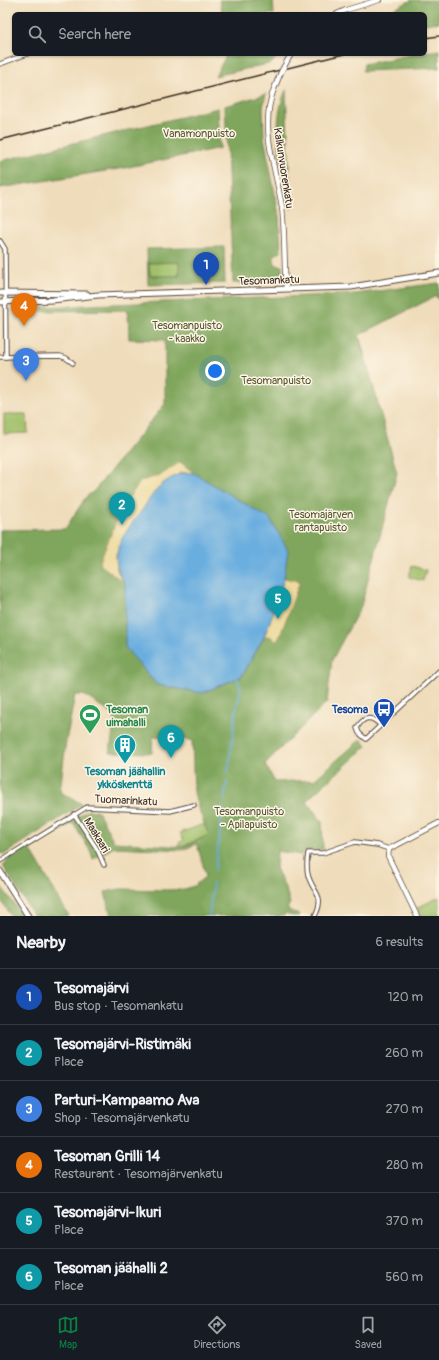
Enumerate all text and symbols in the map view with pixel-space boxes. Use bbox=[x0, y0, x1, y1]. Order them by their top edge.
search box bbox=[12, 12, 427, 56]
icon: search bbox=[26, 23, 48, 45]
text: Search here bbox=[58, 25, 131, 44]
park label: Vanamonpuisto bbox=[163, 127, 235, 140]
street label: Kalkunvuorenkatu bbox=[271, 127, 296, 209]
pin: 1 bbox=[193, 252, 219, 285]
street label: Tesomankatu bbox=[238, 273, 300, 288]
pin: 4 bbox=[11, 293, 37, 326]
park label: Tesomanpuisto - kaakko bbox=[152, 319, 222, 345]
pin: 3 bbox=[13, 348, 39, 381]
your location bbox=[205, 361, 225, 381]
park label: Tesomanpuisto bbox=[241, 374, 311, 387]
pin: 2 bbox=[109, 492, 135, 525]
park label: Tesomajärven rantapuisto bbox=[289, 508, 353, 534]
pin: 5 bbox=[265, 586, 291, 619]
bus stop icon: Tesoma bbox=[371, 696, 397, 729]
sports icon: Tesoman uimahalli bbox=[77, 702, 103, 735]
place label: Tesoman uimahalli bbox=[105, 703, 148, 729]
place label: Tesoma bbox=[331, 703, 368, 716]
pin: 6 bbox=[158, 725, 184, 758]
building icon: Tesoman jäähallin ykköskenttä bbox=[112, 732, 138, 765]
place label: Tesoman jäähallin ykköskenttä bbox=[83, 765, 166, 791]
street label: Tuomarinkatu bbox=[94, 792, 158, 809]
park label: Tesomanpuisto - Apilapuisto bbox=[214, 805, 284, 831]
street label: Maakaari bbox=[81, 815, 112, 855]
text: Nearby bbox=[16, 932, 65, 953]
text: 6 results bbox=[376, 934, 423, 950]
text: Tesomajärvi bbox=[54, 979, 129, 998]
text: 1 bbox=[26, 989, 32, 1005]
text: 120 m bbox=[387, 989, 423, 1005]
text: Bus stop · Tesomankatu bbox=[54, 998, 183, 1014]
text: Tesomajärvi-Ristimäki bbox=[54, 1035, 191, 1054]
text: 2 bbox=[25, 1045, 33, 1061]
text: 260 m bbox=[385, 1045, 423, 1061]
text: Place bbox=[54, 1054, 83, 1070]
text: Parturi-Kampaamo Ava bbox=[54, 1091, 200, 1110]
text: 3 bbox=[25, 1101, 33, 1117]
text: 270 m bbox=[386, 1101, 423, 1117]
text: Shop · Tesomajärvenkatu bbox=[54, 1110, 190, 1126]
text: Tesoman Grilli 14 bbox=[54, 1147, 160, 1166]
text: 4 bbox=[25, 1157, 33, 1173]
text: 280 m bbox=[386, 1157, 423, 1173]
text: Restaurant · Tesomajärvenkatu bbox=[54, 1166, 223, 1182]
text: Tesomajärvi-Ikuri bbox=[54, 1203, 161, 1222]
text: 5 bbox=[25, 1213, 33, 1229]
text: 370 m bbox=[386, 1213, 423, 1229]
text: Place bbox=[54, 1222, 83, 1238]
text: Tesoman jäähalli 2 bbox=[54, 1259, 168, 1278]
text: 6 bbox=[25, 1269, 33, 1285]
text: 560 m bbox=[385, 1269, 423, 1285]
text: Place bbox=[54, 1278, 83, 1294]
tab: Map bbox=[57, 1314, 79, 1351]
tab: Directions bbox=[193, 1314, 240, 1351]
tab: Saved bbox=[355, 1314, 382, 1351]

